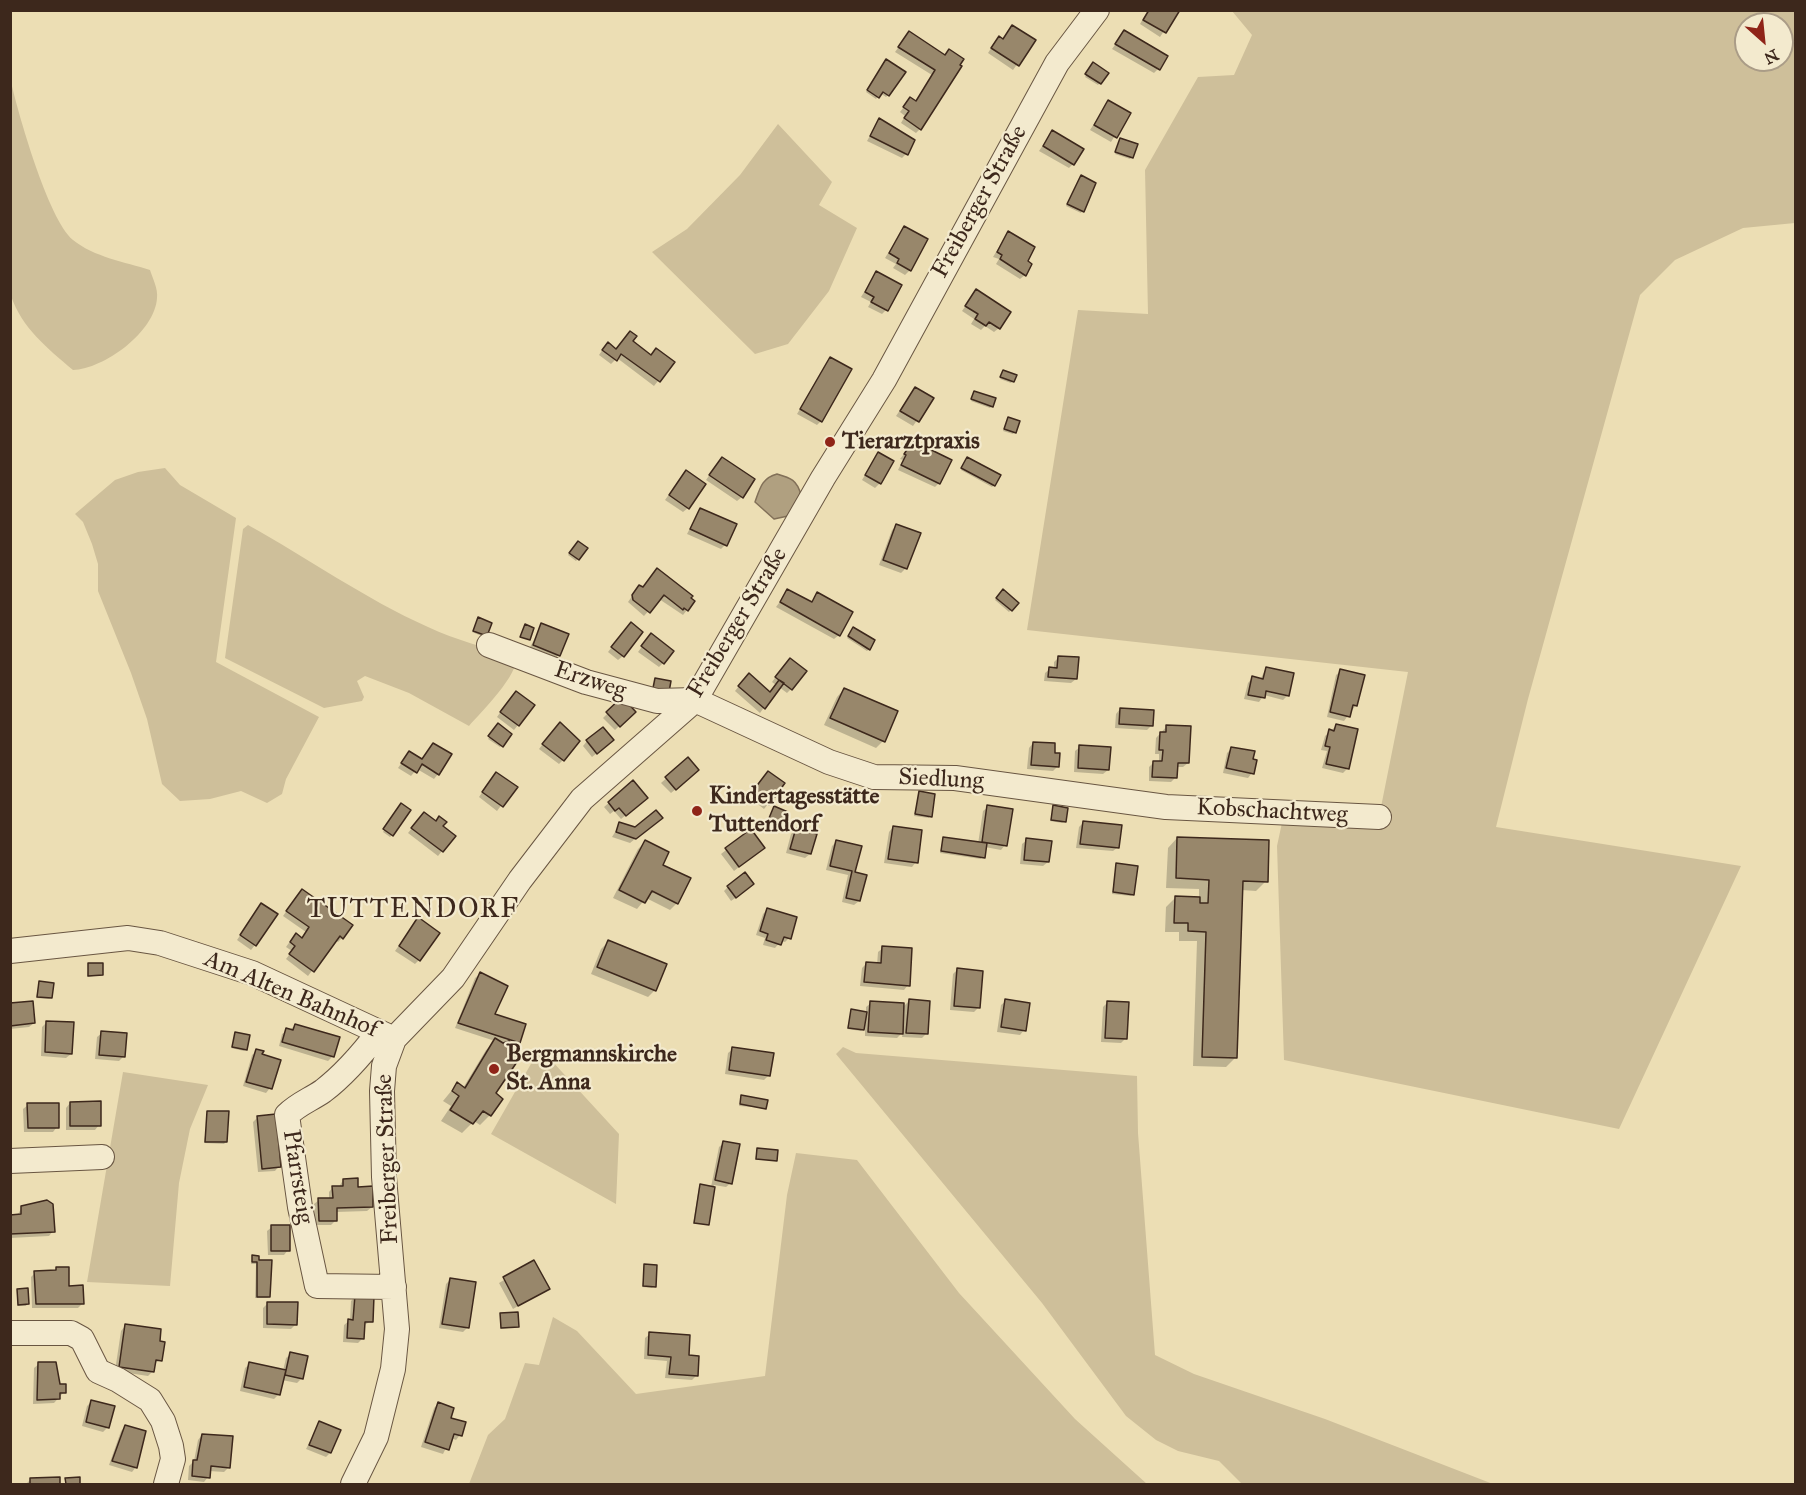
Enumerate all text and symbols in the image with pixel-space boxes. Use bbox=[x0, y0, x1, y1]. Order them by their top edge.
north arrow bbox=[1734, 12, 1794, 72]
text: N bbox=[1761, 45, 1782, 68]
street label: Freiberger Straße bbox=[926, 121, 1034, 283]
place label: Tierarztpraxis bbox=[842, 428, 980, 456]
marker: Tierarztpraxis bbox=[823, 435, 837, 449]
street label: Freiberger Straße bbox=[682, 543, 794, 703]
street label: Erzweg bbox=[550, 656, 630, 706]
street label: Siedlung bbox=[897, 763, 985, 797]
place label: Kindertagesstätte Tuttendorf bbox=[709, 783, 880, 839]
street label: Kobschachtweg bbox=[1196, 794, 1348, 830]
marker: Kindertagesstätte Tuttendorf bbox=[690, 804, 704, 818]
district label: TUTTENDORF bbox=[307, 894, 519, 926]
street label: Am Alten Bahnhof bbox=[200, 945, 382, 1045]
place label: Bergmannskirche St. Anna bbox=[506, 1041, 677, 1097]
marker: Bergmannskirche St. Anna bbox=[487, 1062, 501, 1076]
street label: Freiberger Straße bbox=[371, 1073, 405, 1245]
street label: Pfarrsteig bbox=[275, 1128, 319, 1226]

